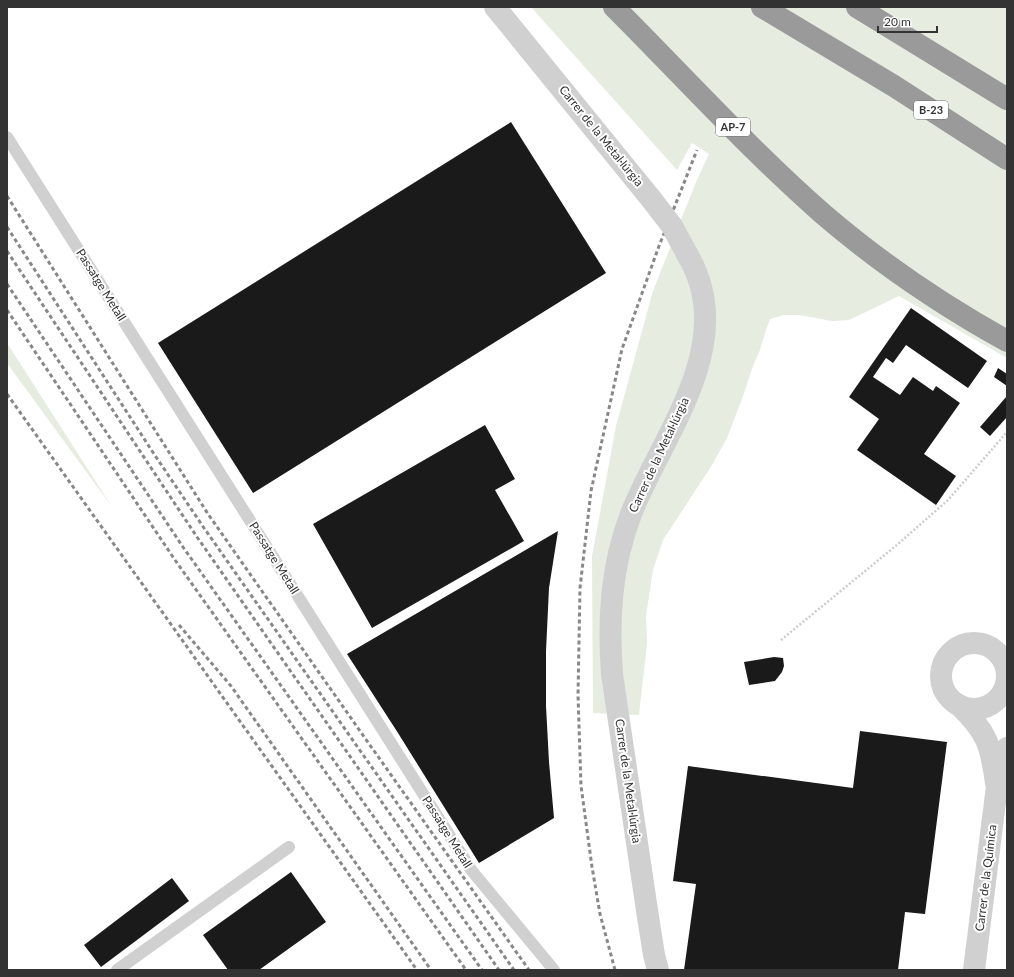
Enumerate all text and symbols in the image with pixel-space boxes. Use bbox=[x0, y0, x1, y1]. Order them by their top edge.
scale bar bbox=[878, 8, 937, 34]
text: 20 m bbox=[884, 14, 911, 29]
street label: Carrer de la Metal·lúrgia bbox=[556, 82, 647, 189]
road number: B-23 bbox=[914, 101, 948, 119]
road number: AP-7 bbox=[716, 118, 750, 136]
street label: Passatge Metall bbox=[73, 246, 130, 324]
street label: Carrer de la Metal·lúrgia bbox=[625, 395, 692, 515]
street label: Passatge Metall bbox=[246, 519, 303, 597]
street label: Carrer de la Metal·lúrgia bbox=[612, 718, 645, 844]
street label: Passatge Metall bbox=[419, 793, 476, 871]
street label: Carrer de la Química bbox=[972, 824, 1000, 932]

